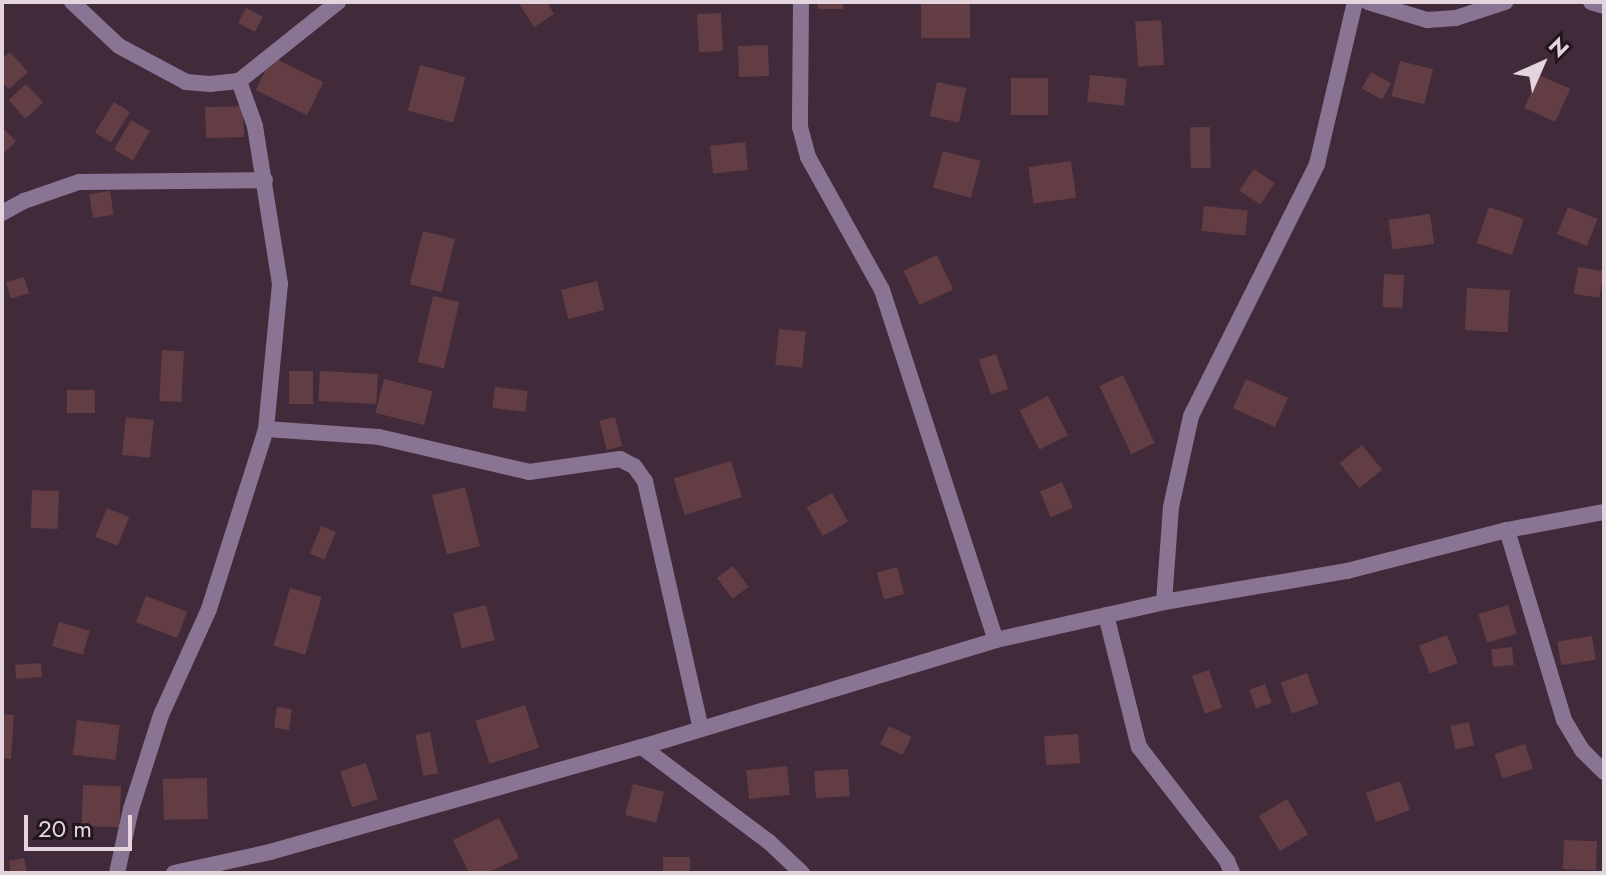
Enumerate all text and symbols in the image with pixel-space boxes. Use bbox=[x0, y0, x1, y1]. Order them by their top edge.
north arrow bbox=[1502, 24, 1582, 104]
text: N bbox=[1541, 30, 1576, 65]
scale bar bbox=[28, 799, 136, 849]
text: 20 m bbox=[38, 811, 92, 846]

